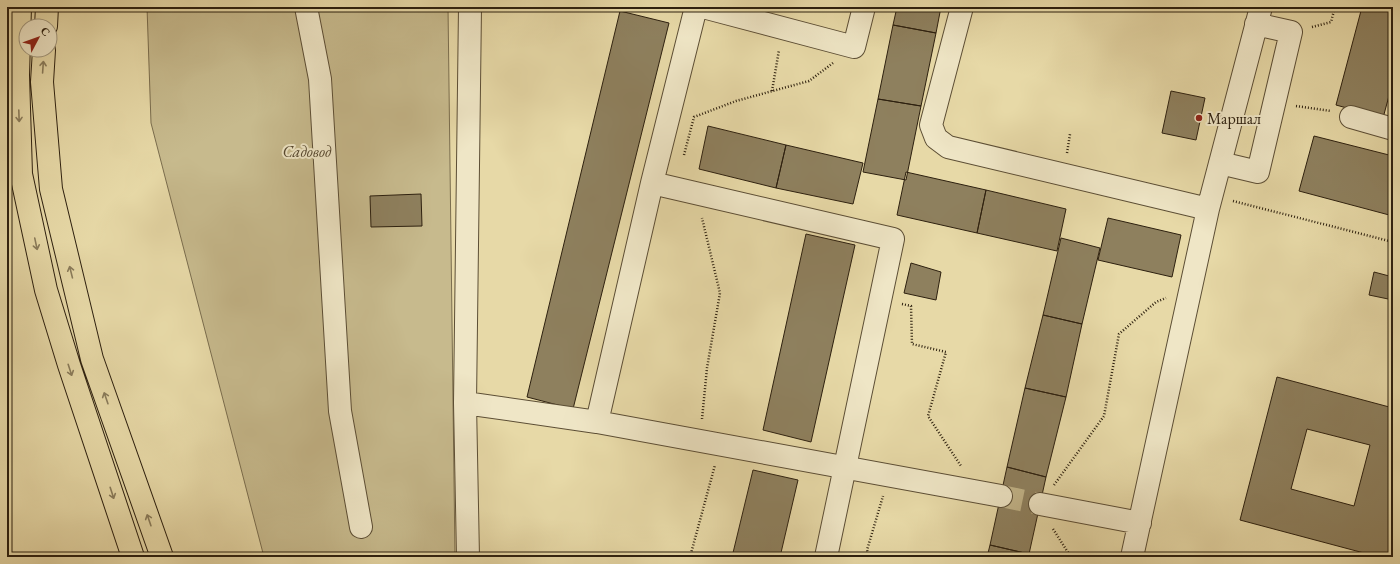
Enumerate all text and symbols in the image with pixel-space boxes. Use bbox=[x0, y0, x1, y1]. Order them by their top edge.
north arrow bbox=[18, 18, 58, 58]
text: С bbox=[38, 24, 54, 39]
one-way arrow bbox=[40, 61, 47, 74]
place label: Маршал bbox=[1207, 108, 1261, 129]
one-way arrow bbox=[16, 109, 23, 122]
marker: Маршал bbox=[1194, 113, 1204, 123]
park label: Садовод bbox=[282, 141, 332, 162]
one-way arrow bbox=[32, 238, 40, 251]
one-way arrow bbox=[67, 266, 74, 279]
one-way arrow bbox=[67, 363, 74, 376]
one-way arrow bbox=[101, 392, 109, 404]
one-way arrow bbox=[108, 487, 116, 499]
one-way arrow bbox=[144, 515, 152, 527]

